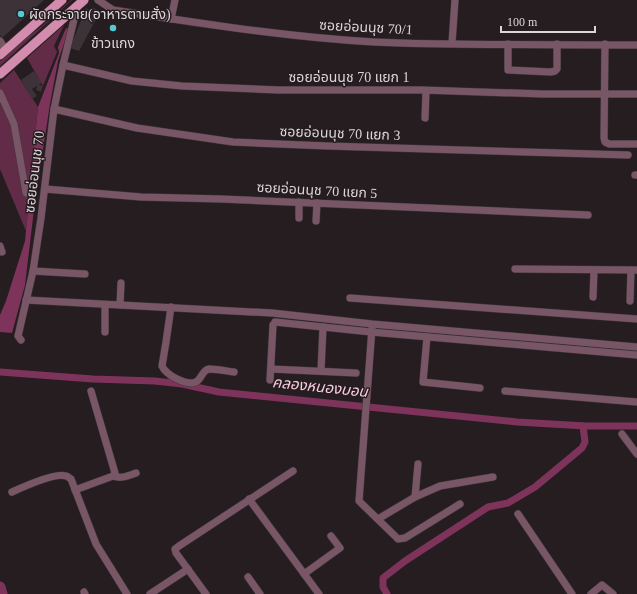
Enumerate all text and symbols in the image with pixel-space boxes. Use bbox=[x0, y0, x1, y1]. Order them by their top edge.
place label: ผัดกระจาย(อาหารตามสั่ง) bbox=[29, 5, 171, 23]
scale bar bbox=[501, 8, 595, 34]
marker: ผัดกระจาย(อาหารตามสั่ง) bbox=[16, 9, 26, 19]
text: 100 m bbox=[507, 15, 538, 29]
street label: ซอยอ่อนนุช 70/1 bbox=[319, 17, 413, 38]
marker: ข้าวแกง bbox=[108, 23, 118, 33]
place label: ข้าวแกง bbox=[91, 36, 135, 51]
street label: ซอยอ่อนนุช 70 แยก 1 bbox=[289, 69, 409, 86]
street label: ซอยอ่อนนุช 70 แยก 3 bbox=[279, 123, 401, 144]
street label: ซอยอ่อนนุช 70 bbox=[21, 130, 48, 214]
street label: ซอยอ่อนนุช 70 แยก 5 bbox=[256, 179, 378, 202]
water label: คลองหนองบอน bbox=[271, 374, 369, 400]

